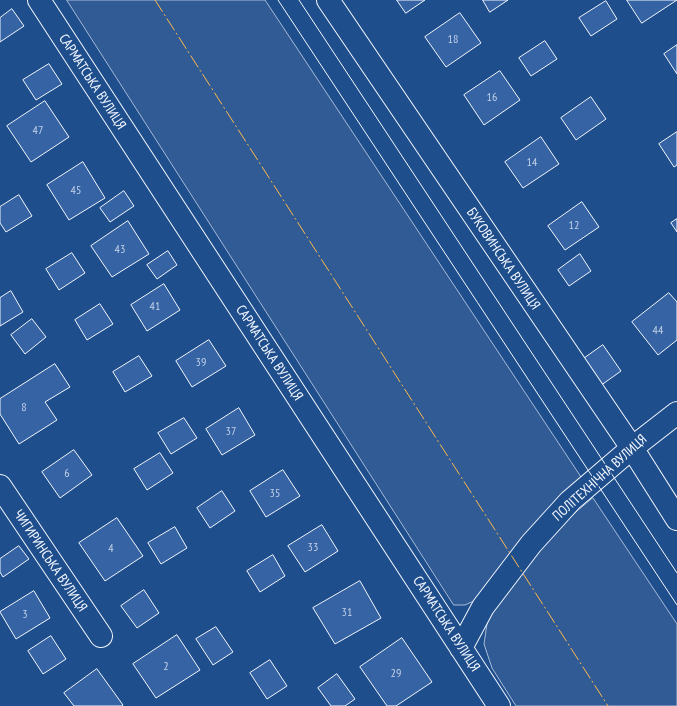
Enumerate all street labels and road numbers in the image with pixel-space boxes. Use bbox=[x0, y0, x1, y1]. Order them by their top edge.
street label: САРМАТСЬКА ВУЛИЦЯ bbox=[55, 31, 129, 133]
street label: БУКОВИНСЬКА ВУЛИЦЯ bbox=[463, 205, 543, 313]
street label: САРМАТСЬКА ВУЛИЦЯ bbox=[232, 302, 306, 404]
street label: ПОЛІТЕХНІЧНА ВУЛИЦЯ bbox=[549, 431, 651, 525]
street label: ЧИГИРИНСЬКА ВУЛИЦЯ bbox=[10, 507, 90, 615]
street label: САРМАТСЬКА ВУЛИЦЯ bbox=[409, 573, 483, 675]

